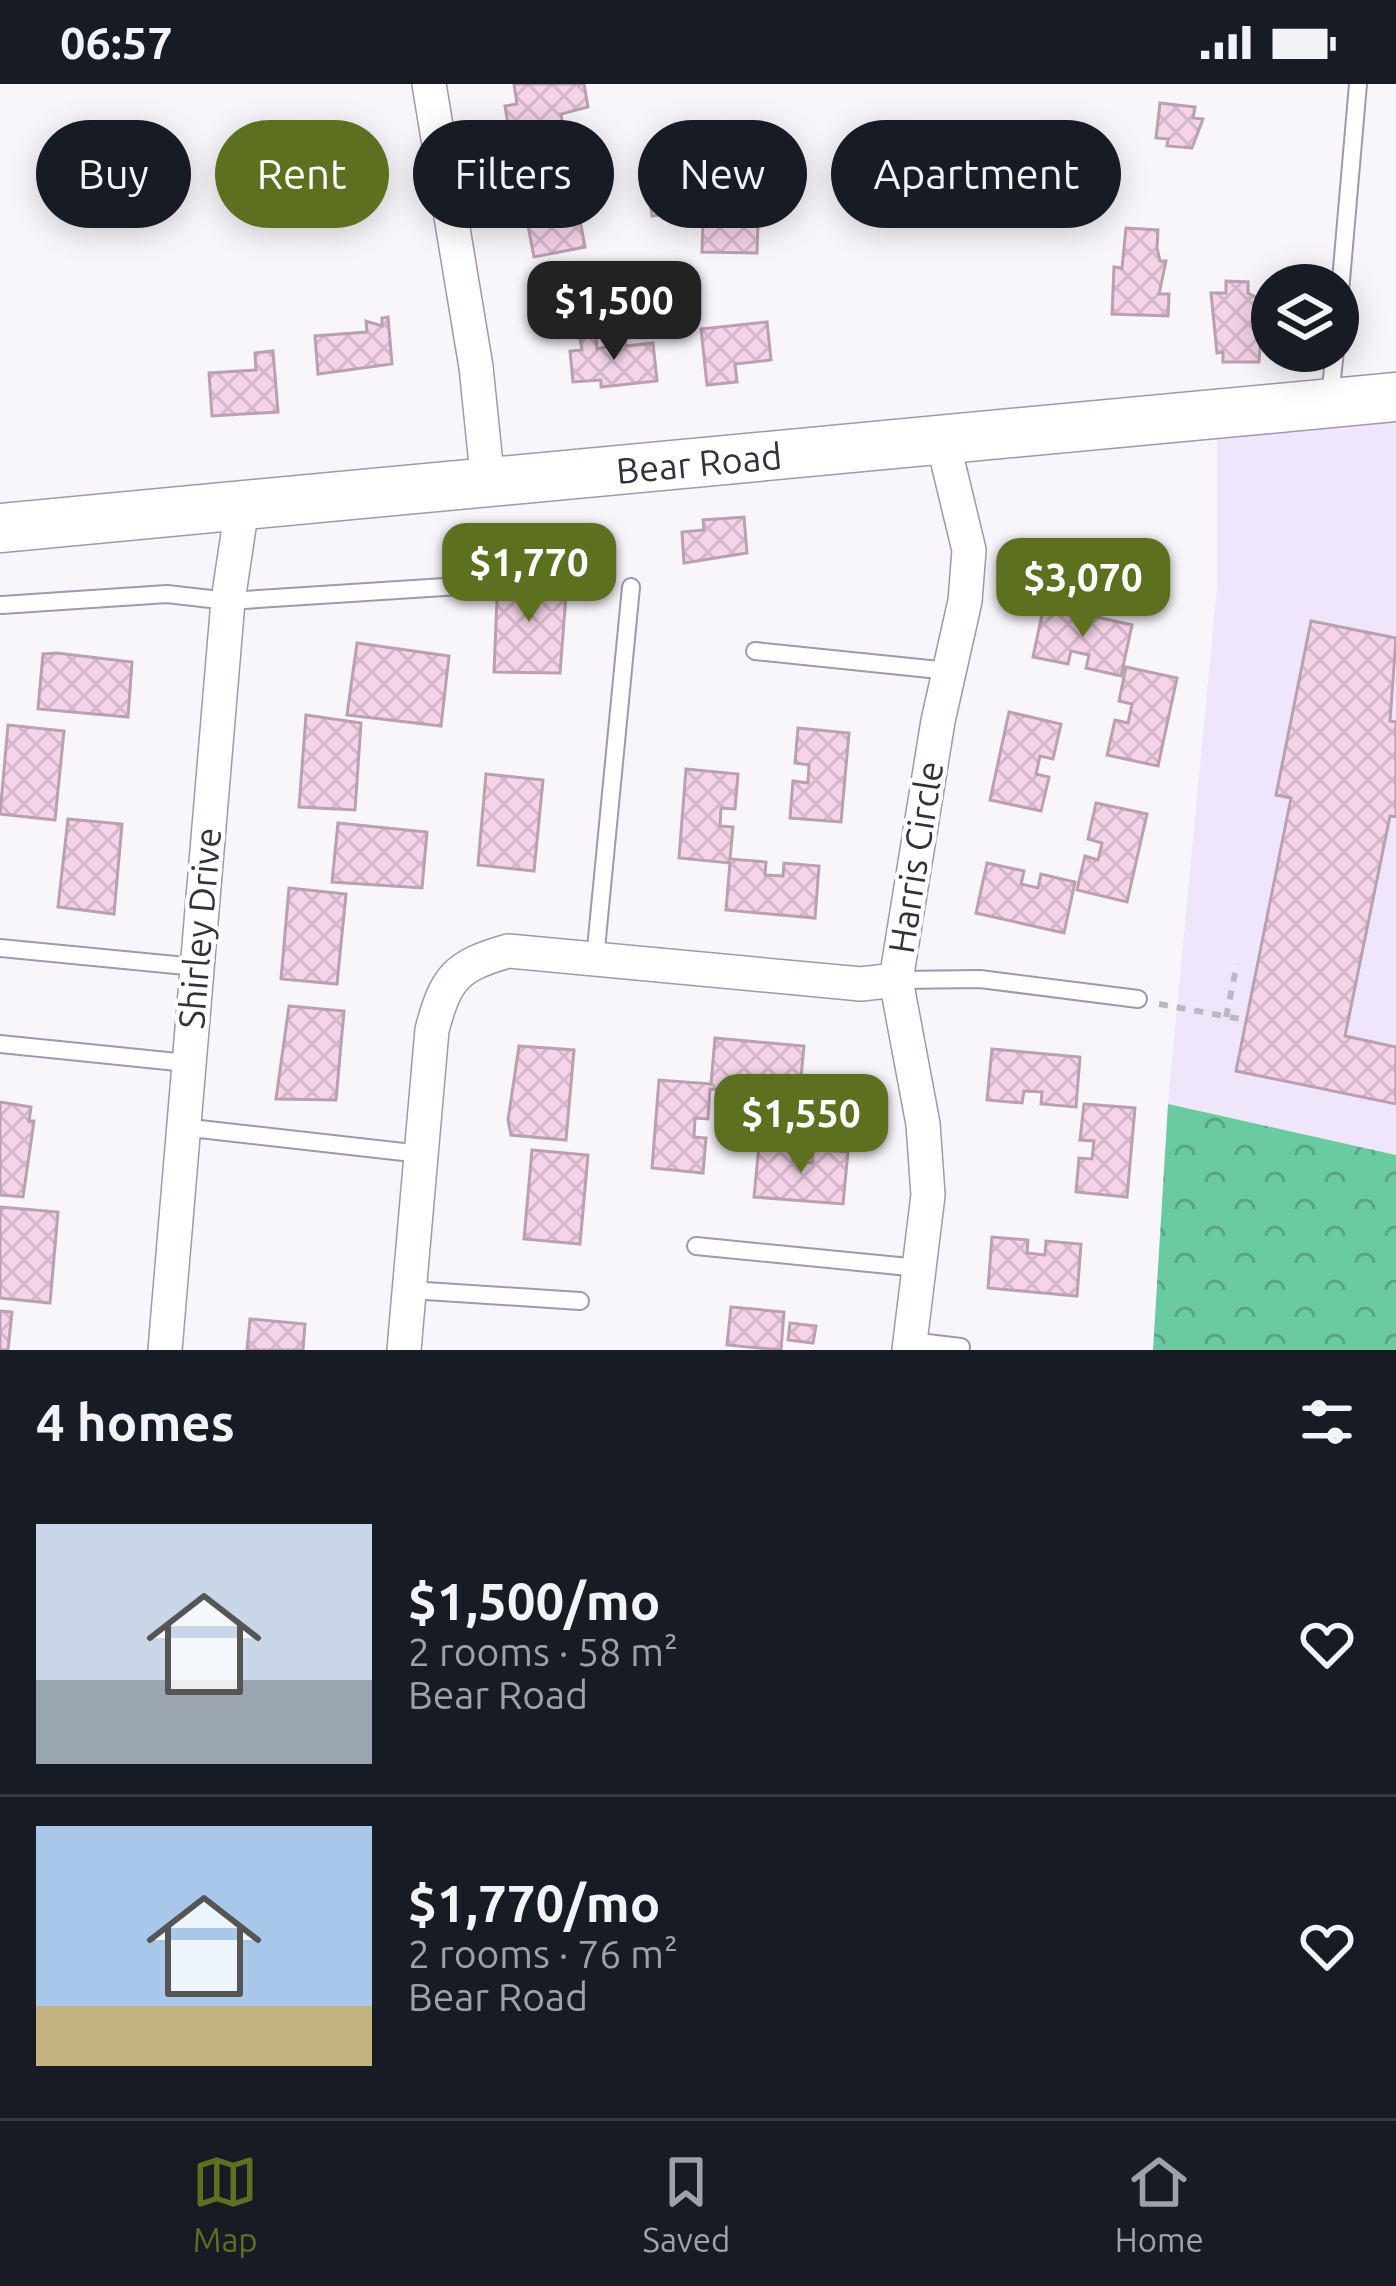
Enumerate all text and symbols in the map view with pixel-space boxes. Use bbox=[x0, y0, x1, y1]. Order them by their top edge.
text: 06:57 bbox=[60, 17, 173, 68]
chip: Buy bbox=[36, 120, 191, 228]
chip: Rent bbox=[215, 120, 389, 228]
chip: Filters bbox=[413, 120, 614, 228]
chip: New bbox=[638, 120, 807, 228]
chip: Apartment bbox=[831, 120, 1121, 228]
pin: $1,500 bbox=[516, 261, 712, 363]
map controls bbox=[1251, 264, 1359, 372]
button: layers bbox=[1251, 264, 1359, 372]
text: $1,500 bbox=[554, 278, 674, 321]
street label: Bear Road bbox=[614, 434, 784, 491]
pin: $1,770 bbox=[431, 523, 627, 625]
pin: $3,070 bbox=[985, 538, 1181, 640]
text: $1,770 bbox=[469, 540, 589, 583]
text: $3,070 bbox=[1023, 555, 1143, 598]
street label: Harris Circle bbox=[880, 758, 950, 956]
street label: Shirley Drive bbox=[170, 826, 228, 1030]
pin: $1,550 bbox=[703, 1074, 899, 1176]
text: $1,550 bbox=[741, 1091, 861, 1134]
icon: filters bbox=[1294, 1389, 1360, 1455]
text: 4 homes bbox=[36, 1393, 235, 1451]
icon: home bbox=[132, 1572, 276, 1716]
text: $1,500/mo bbox=[408, 1572, 660, 1630]
icon: heart bbox=[1294, 1611, 1360, 1677]
text: 2 rooms · 58 m² bbox=[408, 1630, 678, 1673]
text: Bear Road bbox=[408, 1673, 588, 1716]
icon: home bbox=[132, 1874, 276, 2018]
text: $1,770/mo bbox=[408, 1874, 660, 1932]
icon: heart bbox=[1294, 1913, 1360, 1979]
text: 2 rooms · 76 m² bbox=[408, 1932, 678, 1975]
text: Bear Road bbox=[408, 1975, 588, 2018]
tab: Map bbox=[192, 2149, 258, 2258]
tab: Saved bbox=[643, 2149, 730, 2258]
tab: Home bbox=[1115, 2149, 1204, 2258]

